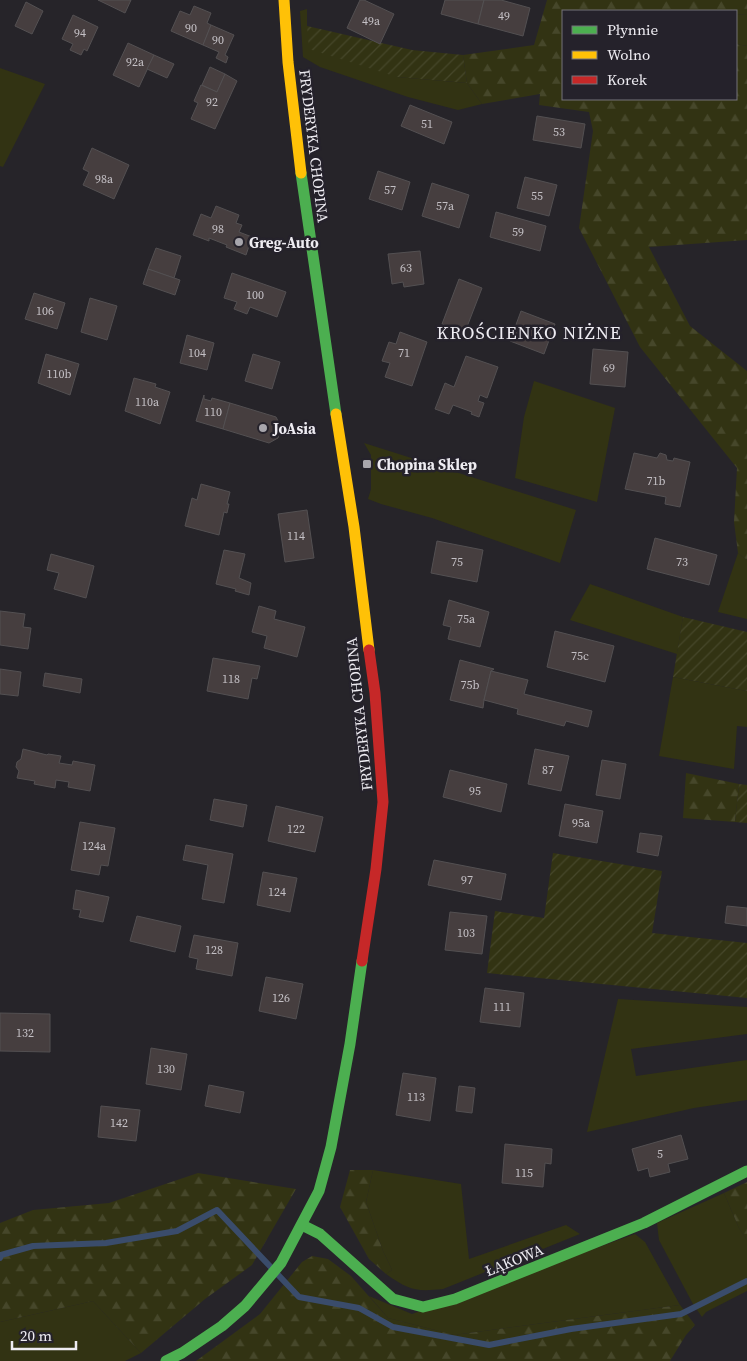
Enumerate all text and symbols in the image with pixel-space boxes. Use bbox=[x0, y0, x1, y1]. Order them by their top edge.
house number: 49 bbox=[498, 8, 510, 24]
legend bbox=[562, 10, 737, 100]
house number: 49a bbox=[362, 13, 381, 29]
text: Płynnie bbox=[607, 19, 658, 40]
house number: 90 bbox=[185, 20, 197, 36]
house number: 94 bbox=[74, 25, 86, 41]
house number: 90 bbox=[212, 32, 224, 48]
text: Wolno bbox=[607, 44, 650, 65]
house number: 92a bbox=[126, 54, 145, 70]
street label: FRYDERYKA CHOPINA bbox=[294, 68, 334, 224]
text: Korek bbox=[607, 69, 648, 90]
house number: 92 bbox=[206, 94, 218, 110]
house number: 51 bbox=[421, 116, 433, 132]
house number: 53 bbox=[553, 124, 565, 140]
house number: 98a bbox=[95, 171, 114, 187]
house number: 57 bbox=[384, 182, 396, 198]
house number: 55 bbox=[531, 188, 543, 204]
house number: 57a bbox=[436, 198, 455, 214]
house number: 98 bbox=[212, 221, 224, 237]
house number: 59 bbox=[512, 224, 524, 240]
place label: Greg-Auto bbox=[249, 232, 319, 253]
marker: Greg-Auto bbox=[233, 236, 245, 248]
house number: 63 bbox=[400, 260, 412, 276]
house number: 100 bbox=[246, 287, 264, 303]
house number: 106 bbox=[36, 303, 54, 319]
district label: KROŚCIENKO NIŻNE bbox=[436, 320, 622, 345]
house number: 104 bbox=[188, 345, 206, 361]
house number: 71 bbox=[398, 345, 410, 361]
house number: 69 bbox=[603, 360, 615, 376]
house number: 110b bbox=[47, 366, 72, 382]
house number: 110a bbox=[135, 394, 160, 410]
house number: 110 bbox=[204, 404, 222, 420]
place label: JoAsia bbox=[272, 418, 317, 439]
marker: JoAsia bbox=[257, 422, 269, 434]
place label: Chopina Sklep bbox=[377, 454, 477, 475]
marker: Chopina Sklep bbox=[361, 458, 373, 470]
house number: 71b bbox=[647, 473, 666, 489]
house number: 114 bbox=[287, 528, 305, 544]
house number: 75 bbox=[451, 554, 463, 570]
house number: 73 bbox=[676, 554, 688, 570]
house number: 75a bbox=[457, 611, 476, 627]
street label: FRYDERYKA CHOPINA bbox=[340, 636, 378, 792]
house number: 75c bbox=[571, 648, 589, 664]
house number: 118 bbox=[222, 671, 240, 687]
house number: 75b bbox=[461, 677, 480, 693]
house number: 87 bbox=[542, 762, 554, 778]
house number: 95 bbox=[469, 783, 481, 799]
house number: 95a bbox=[572, 815, 591, 831]
house number: 122 bbox=[287, 821, 305, 837]
house number: 124a bbox=[82, 838, 107, 854]
house number: 97 bbox=[461, 872, 473, 888]
house number: 124 bbox=[268, 884, 286, 900]
house number: 103 bbox=[457, 925, 475, 941]
house number: 128 bbox=[205, 942, 223, 958]
house number: 126 bbox=[272, 990, 290, 1006]
house number: 111 bbox=[493, 999, 511, 1015]
house number: 132 bbox=[16, 1025, 34, 1041]
house number: 130 bbox=[157, 1061, 175, 1077]
house number: 113 bbox=[407, 1089, 425, 1105]
house number: 142 bbox=[110, 1115, 128, 1131]
house number: 5 bbox=[657, 1146, 663, 1162]
house number: 115 bbox=[515, 1165, 533, 1181]
street label: ŁĄKOWA bbox=[482, 1239, 546, 1281]
scale bar bbox=[12, 1318, 76, 1350]
text: 20 m bbox=[20, 1325, 52, 1346]

